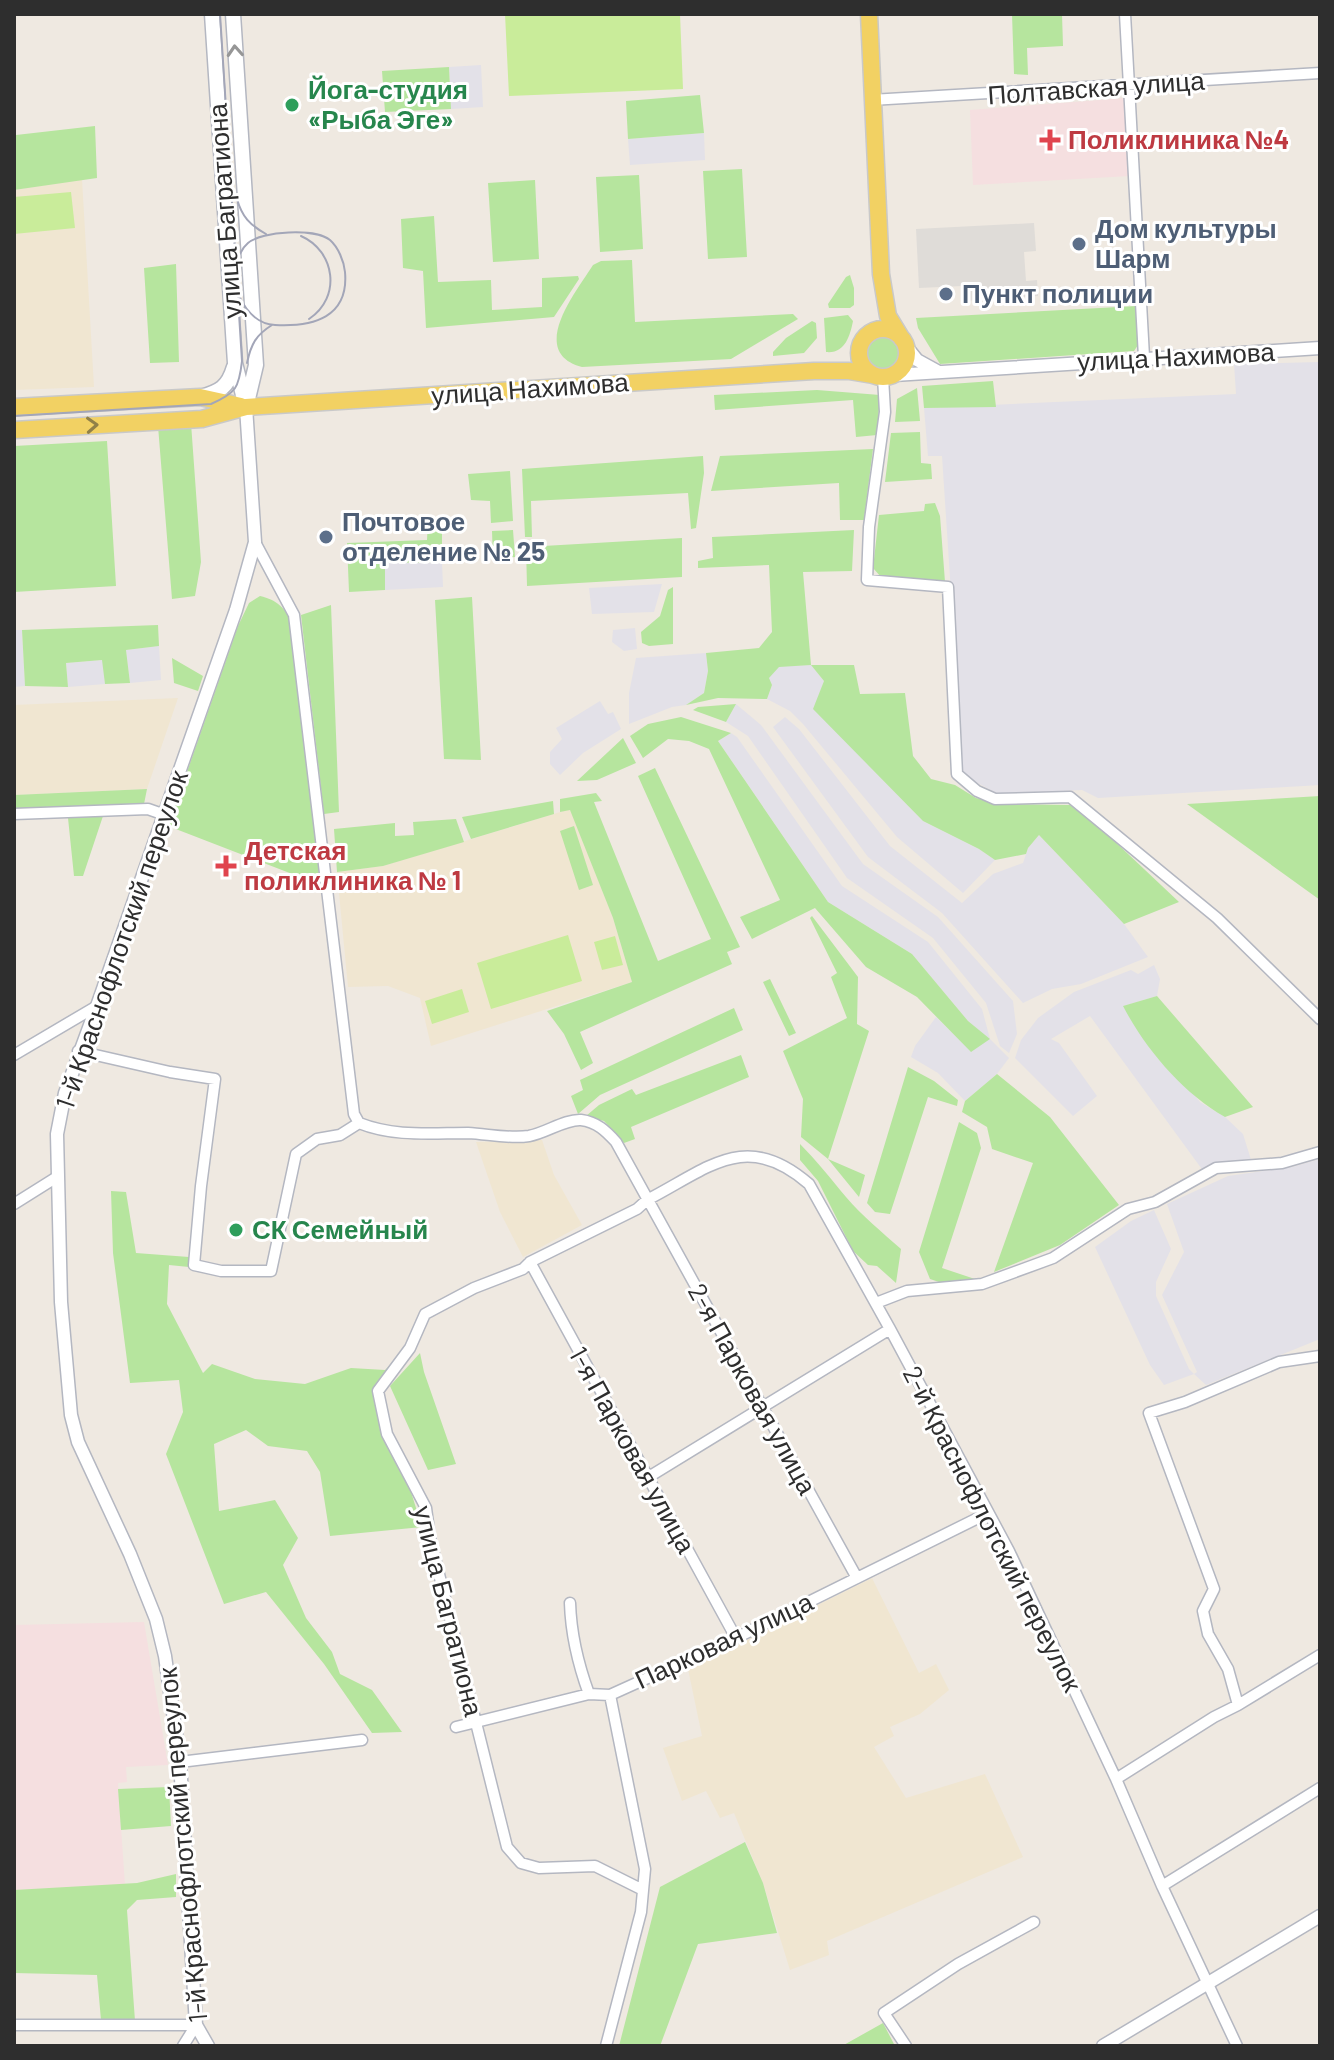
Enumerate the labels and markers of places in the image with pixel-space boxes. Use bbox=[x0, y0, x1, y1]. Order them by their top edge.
place label: Йога-студия «Рыба Эге» bbox=[308, 73, 468, 134]
marker: Йога-студия «Рыба Эге» bbox=[283, 96, 301, 114]
place label: Поликлиника №4 bbox=[1068, 123, 1289, 154]
marker: Поликлиника №4 bbox=[1039, 129, 1061, 151]
place label: Дом культуры Шарм bbox=[1095, 212, 1277, 273]
marker: Дом культуры Шарм bbox=[1070, 235, 1088, 253]
place label: Пункт полиции bbox=[962, 277, 1153, 308]
marker: Пункт полиции bbox=[937, 285, 955, 303]
place label: Почтовое отделение № 25 bbox=[342, 505, 545, 566]
marker: Почтовое отделение № 25 bbox=[317, 528, 335, 546]
place label: Детская поликлиника № 1 bbox=[244, 834, 461, 895]
marker: Детская поликлиника № 1 bbox=[215, 855, 237, 877]
place label: СК Семейный bbox=[252, 1213, 428, 1244]
marker: СК Семейный bbox=[227, 1221, 245, 1239]

